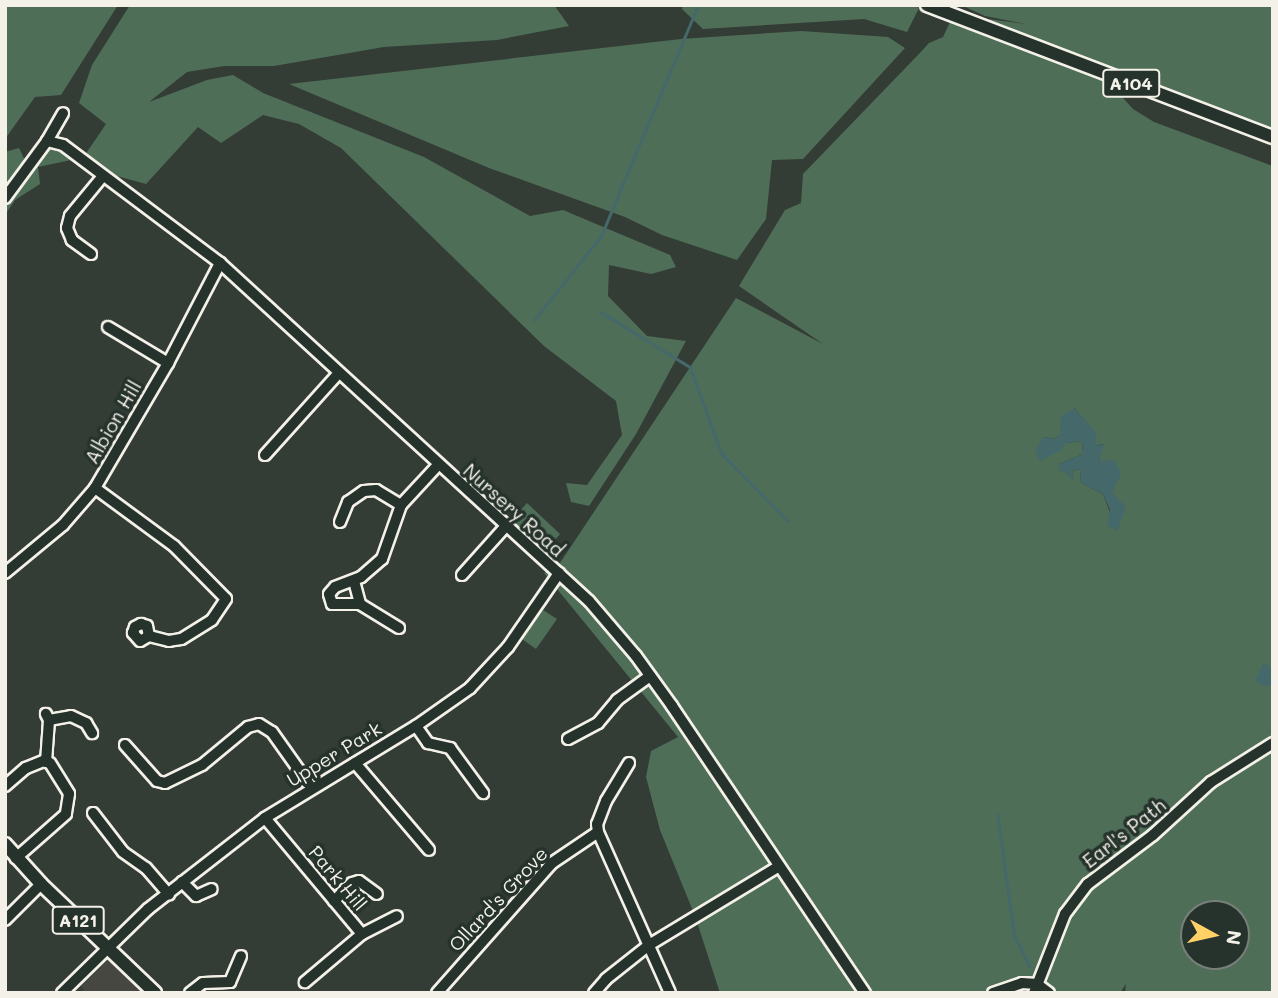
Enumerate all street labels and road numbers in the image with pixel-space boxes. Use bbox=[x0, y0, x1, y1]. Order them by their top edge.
road number: A104 bbox=[1101, 68, 1161, 98]
street label: Albion Hill bbox=[80, 376, 146, 468]
street label: Nursery Road bbox=[459, 459, 569, 561]
street label: Upper Park bbox=[282, 717, 386, 791]
street label: Earl's Path bbox=[1078, 794, 1170, 872]
street label: Park Hill bbox=[304, 841, 372, 915]
street label: Ollard's Grove bbox=[444, 842, 552, 956]
road number: A121 bbox=[50, 905, 106, 934]

